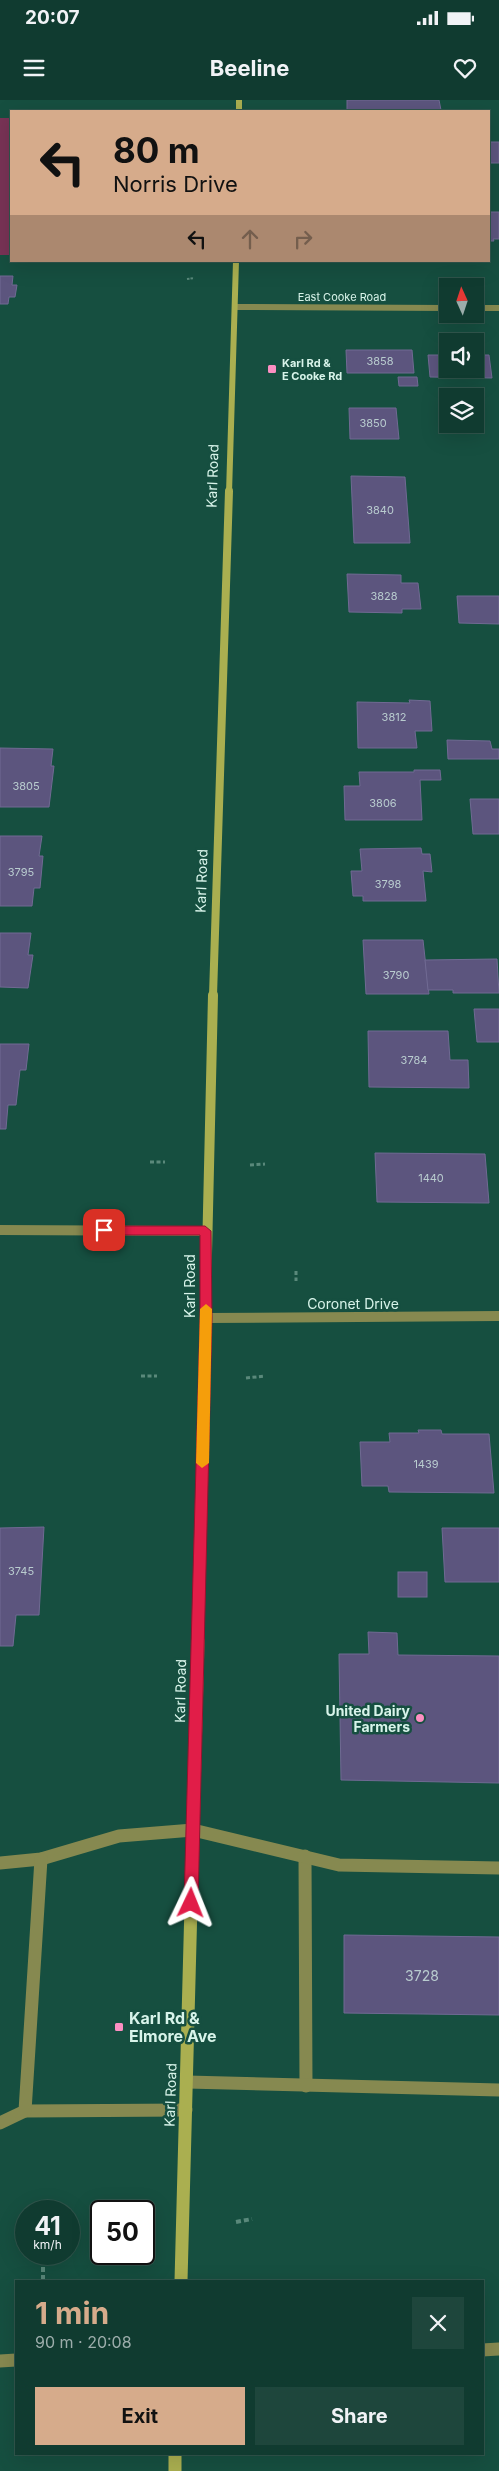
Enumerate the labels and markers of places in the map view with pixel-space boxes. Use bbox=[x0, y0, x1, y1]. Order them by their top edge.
place label: Karl Rd & E Cooke Rd bbox=[282, 356, 342, 383]
marker: Karl Rd & E Cooke Rd bbox=[266, 363, 278, 375]
pin bbox=[83, 1209, 125, 1251]
place label: United Dairy Farmers bbox=[325, 1702, 411, 1735]
marker: United Dairy Farmers bbox=[414, 1712, 426, 1724]
place label: Karl Rd & Elmore Ave bbox=[129, 2008, 217, 2046]
marker: Karl Rd & Elmore Ave bbox=[113, 2021, 125, 2033]

